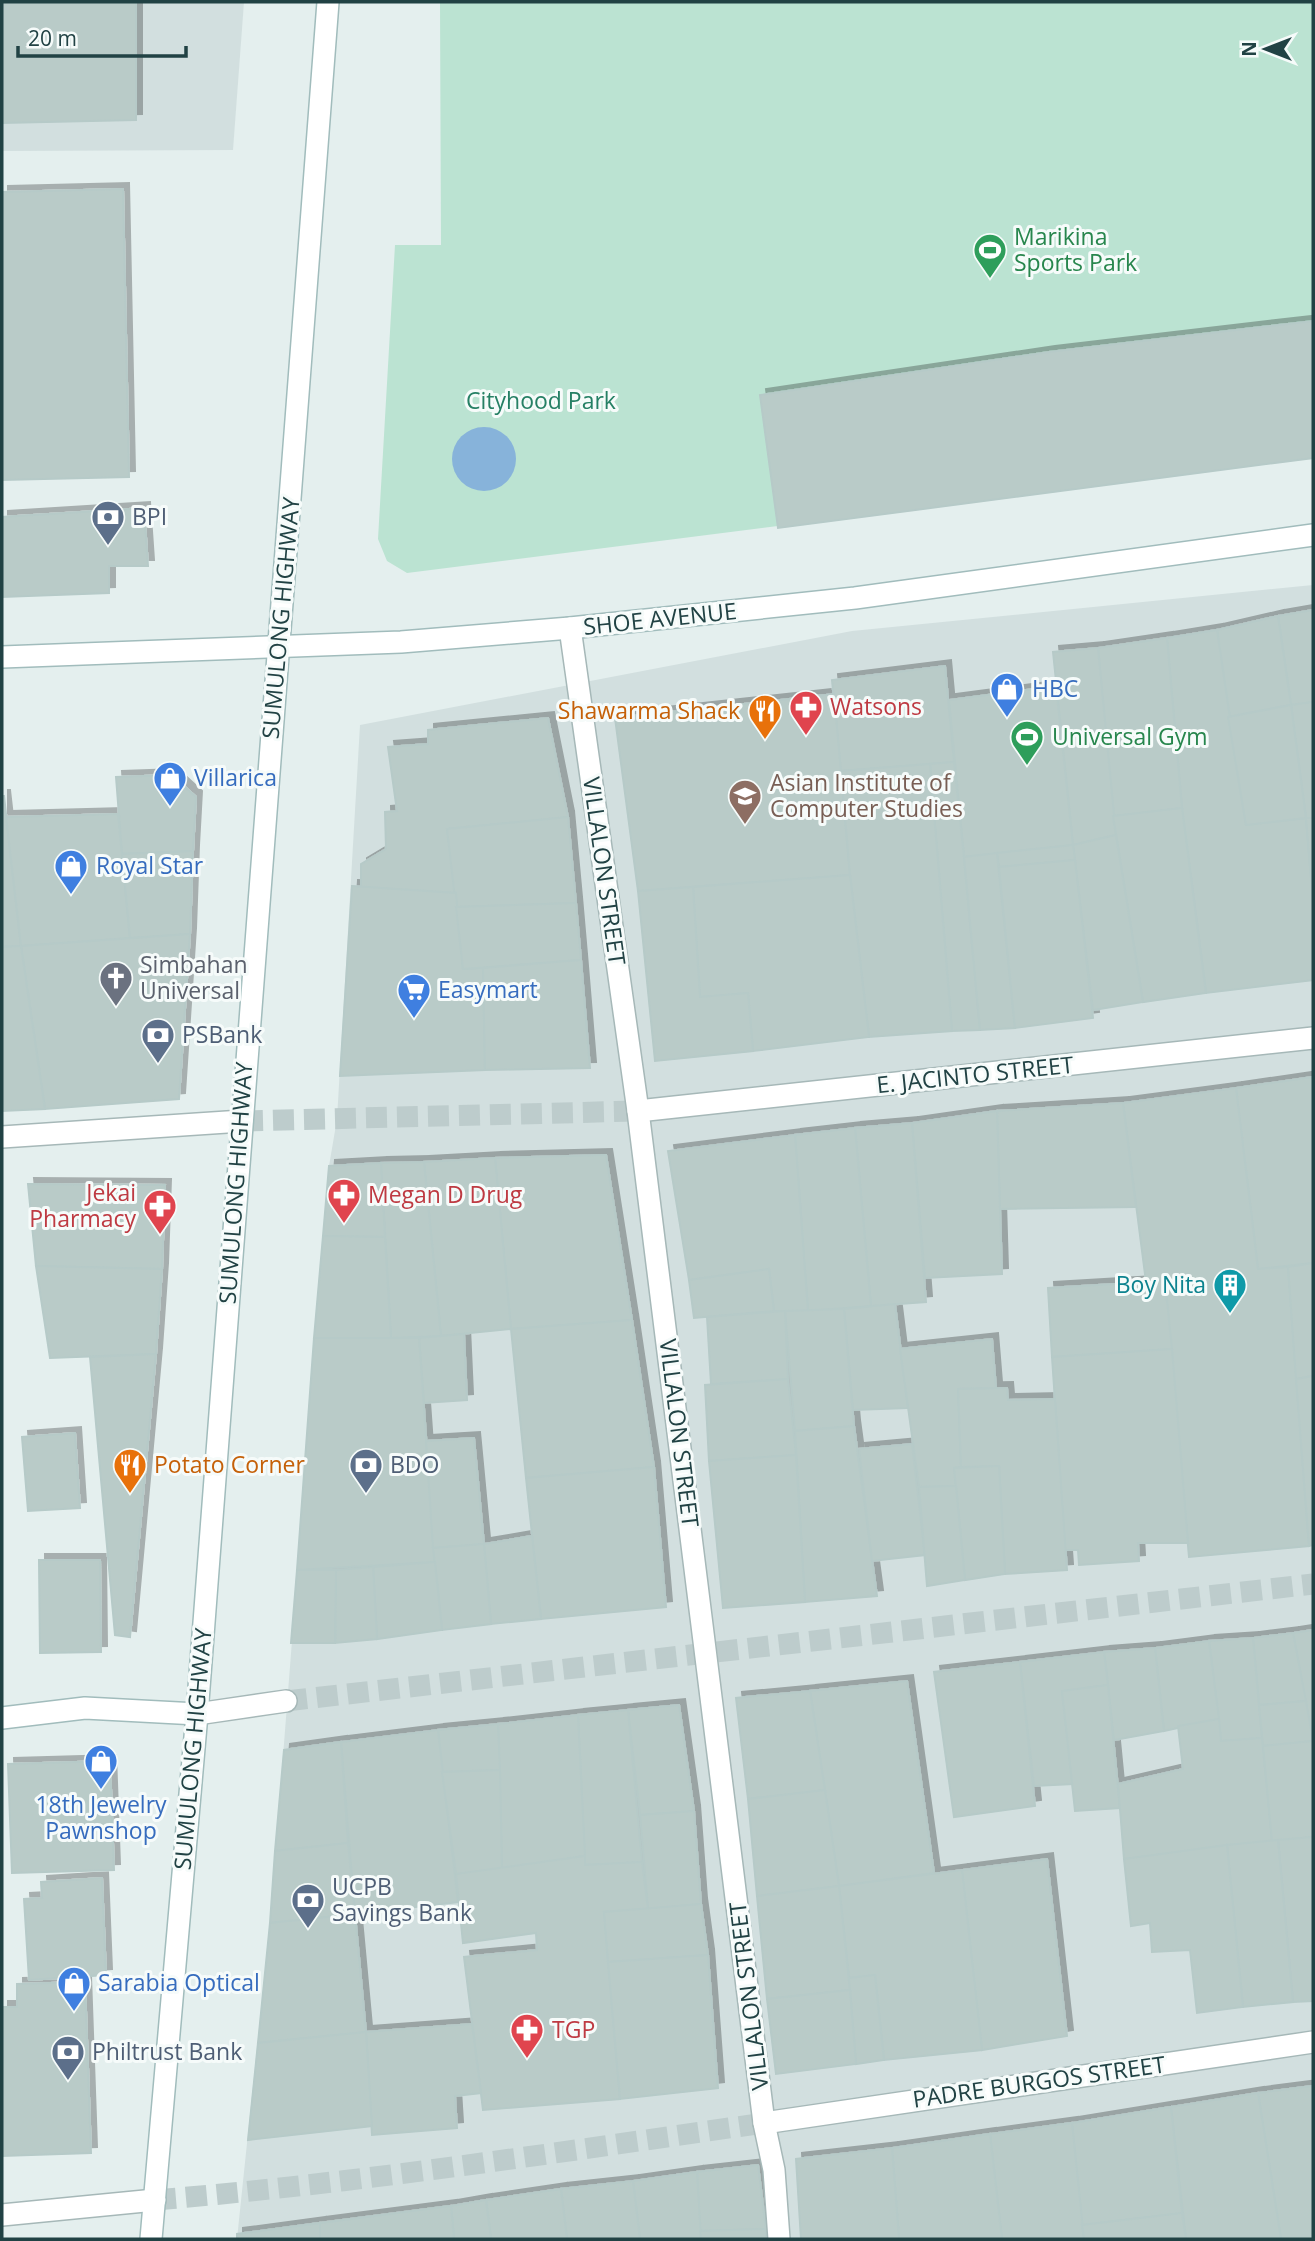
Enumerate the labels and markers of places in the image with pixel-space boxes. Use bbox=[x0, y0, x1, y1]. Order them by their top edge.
place label: Marikina Sports Park bbox=[1014, 220, 1137, 278]
sports icon: Marikina Sports Park bbox=[971, 231, 1009, 280]
bank icon: BPI bbox=[89, 498, 127, 547]
place label: BPI bbox=[132, 500, 167, 532]
shop icon: HBC bbox=[988, 670, 1026, 719]
place label: HBC bbox=[1032, 672, 1078, 704]
pharmacy icon: Watsons bbox=[787, 688, 825, 737]
place label: Watsons bbox=[830, 690, 922, 722]
restaurant icon: Shawarma Shack bbox=[746, 692, 784, 741]
place label: Shawarma Shack bbox=[558, 694, 740, 726]
sports icon: Universal Gym bbox=[1008, 718, 1046, 767]
place label: Universal Gym bbox=[1052, 720, 1208, 752]
shop icon: Villarica bbox=[151, 759, 189, 808]
place label: Villarica bbox=[194, 761, 277, 793]
place label: Asian Institute of Computer Studies bbox=[770, 766, 963, 824]
school or university icon: Asian Institute of Computer Studies bbox=[726, 777, 764, 826]
shop icon: Royal Star bbox=[52, 847, 90, 896]
place label: Royal Star bbox=[96, 849, 204, 881]
place label: Simbahan Universal bbox=[140, 948, 248, 1006]
church icon: Simbahan Universal bbox=[97, 959, 135, 1008]
supermarket icon: Easymart bbox=[395, 971, 433, 1020]
place label: Easymart bbox=[438, 973, 538, 1005]
bank icon: PSBank bbox=[139, 1016, 177, 1065]
place label: PSBank bbox=[182, 1018, 262, 1050]
place label: Jekai Pharmacy bbox=[29, 1176, 136, 1234]
pharmacy icon: Megan D Drug bbox=[325, 1176, 363, 1225]
place label: Megan D Drug bbox=[368, 1178, 523, 1210]
pharmacy icon: Jekai Pharmacy bbox=[141, 1187, 179, 1236]
building icon: Boy Nita bbox=[1211, 1266, 1249, 1315]
place label: Boy Nita bbox=[1116, 1268, 1206, 1300]
restaurant icon: Potato Corner bbox=[111, 1446, 149, 1495]
bank icon: BDO bbox=[347, 1446, 385, 1495]
place label: Potato Corner bbox=[154, 1448, 305, 1480]
place label: BDO bbox=[390, 1448, 439, 1480]
shop icon: 18th Jewelry Pawnshop bbox=[82, 1742, 120, 1791]
place label: 18th Jewelry Pawnshop bbox=[35, 1788, 167, 1846]
place label: UCPB Savings Bank bbox=[332, 1870, 472, 1928]
bank icon: UCPB Savings Bank bbox=[289, 1881, 327, 1930]
shop icon: Sarabia Optical bbox=[55, 1964, 93, 2013]
place label: Sarabia Optical bbox=[98, 1966, 260, 1998]
pharmacy icon: TGP bbox=[508, 2011, 546, 2060]
place label: TGP bbox=[552, 2013, 595, 2045]
bank icon: Philtrust Bank bbox=[49, 2033, 87, 2082]
place label: Philtrust Bank bbox=[92, 2035, 242, 2067]

